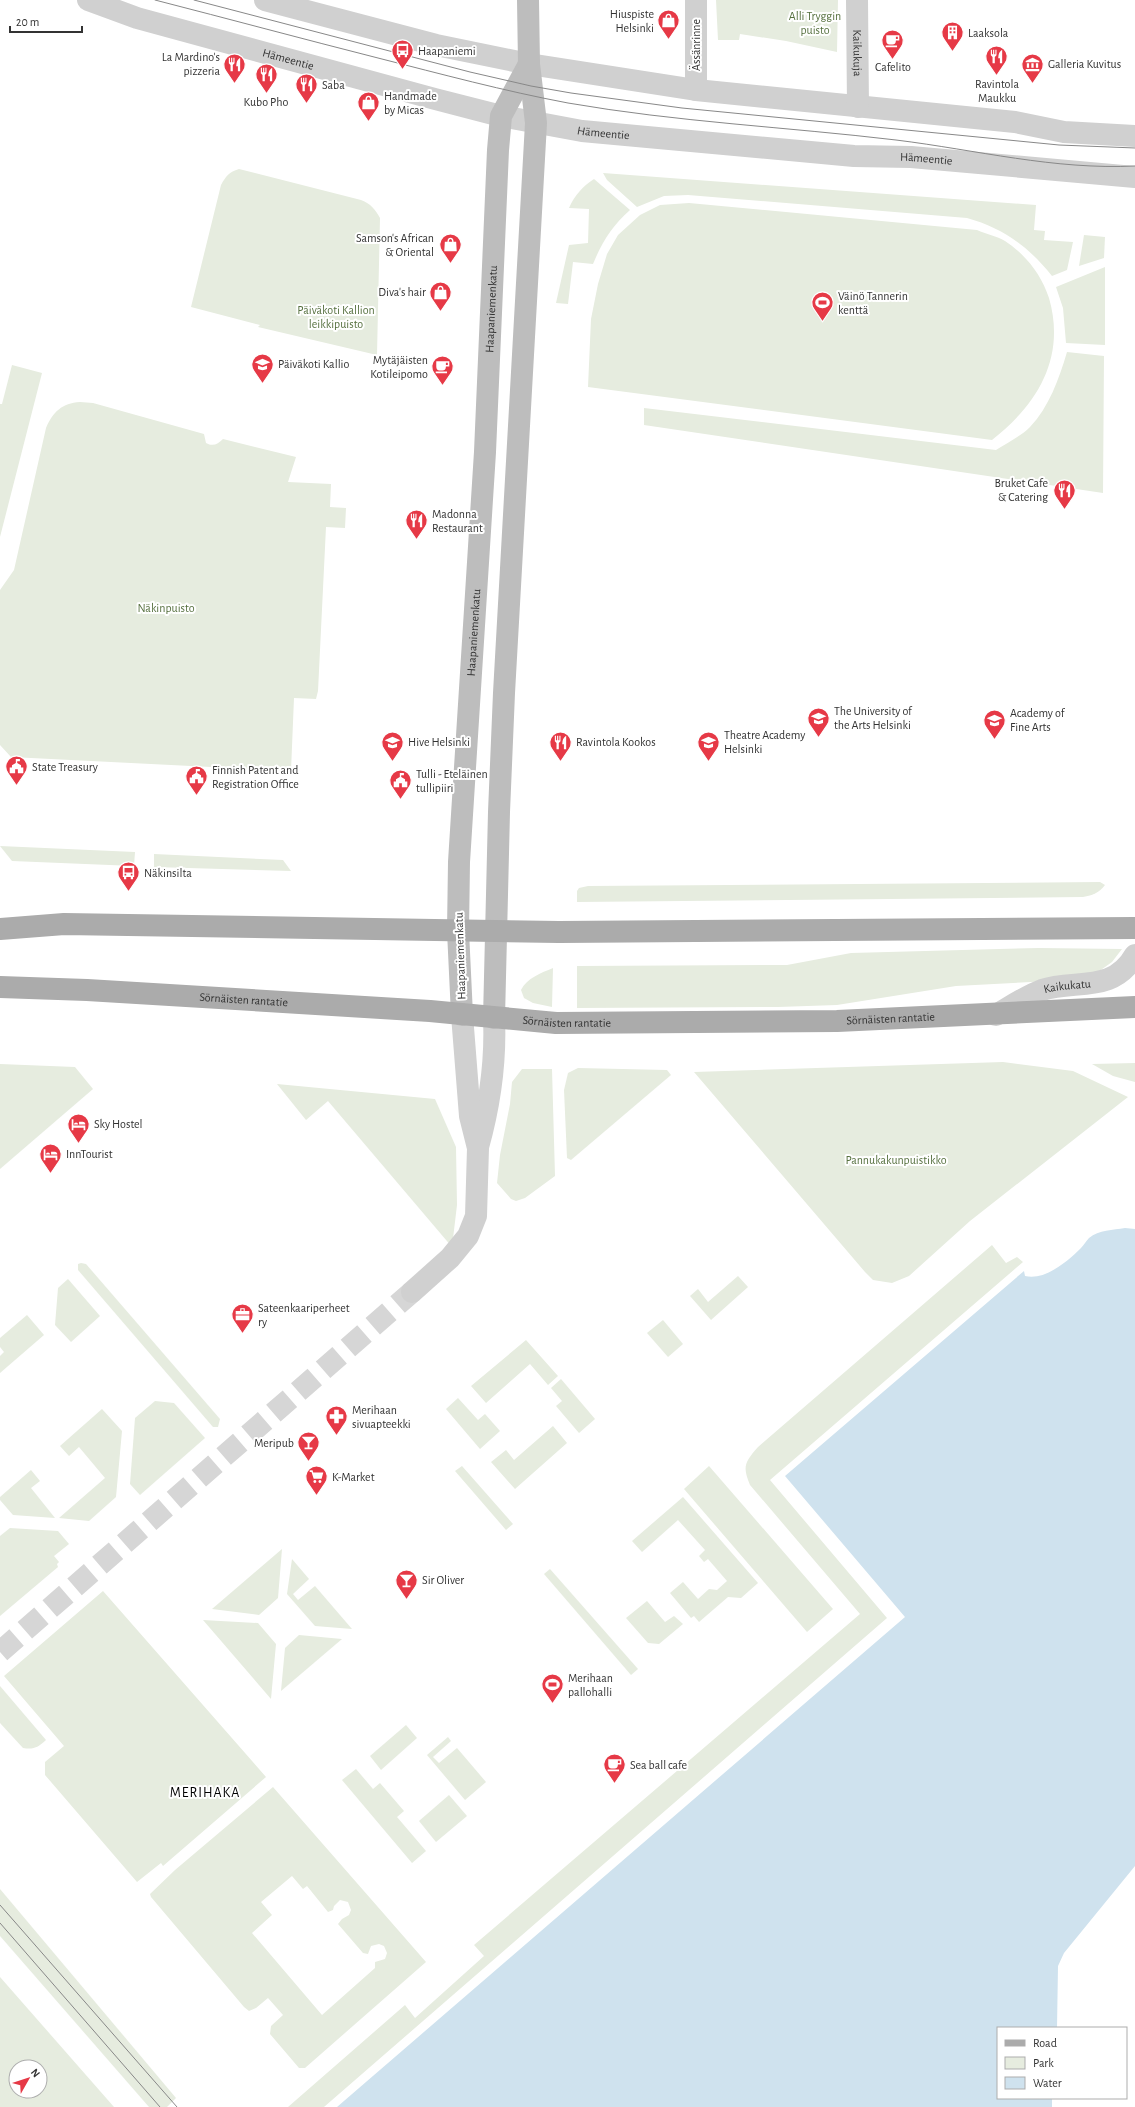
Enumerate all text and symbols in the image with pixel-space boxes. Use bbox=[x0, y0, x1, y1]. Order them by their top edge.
scale bar bbox=[10, 8, 82, 34]
place label: Hiuspiste Helsinki bbox=[610, 8, 654, 34]
shop icon: Hiuspiste Helsinki bbox=[656, 8, 682, 41]
park label: Alli Tryggin puisto bbox=[789, 10, 841, 36]
text: 20 m bbox=[16, 16, 39, 28]
street label: Ässänrinne bbox=[689, 19, 702, 71]
building icon: Laaksola bbox=[940, 20, 966, 53]
cafe icon: Cafelito bbox=[880, 27, 906, 60]
place label: Laaksola bbox=[968, 27, 1009, 39]
street label: Kaikukuja bbox=[851, 30, 864, 77]
bus stop icon: Haapaniemi bbox=[390, 38, 416, 71]
restaurant icon: Ravintola Maukku bbox=[984, 44, 1010, 77]
place label: Haapaniemi bbox=[418, 45, 476, 57]
street label: Hämeentie bbox=[261, 46, 315, 72]
place label: La Mardino's pizzeria bbox=[162, 51, 220, 77]
restaurant icon: La Mardino's pizzeria bbox=[222, 51, 248, 84]
museum icon: Galleria Kuvitus bbox=[1020, 51, 1046, 84]
place label: Galleria Kuvitus bbox=[1048, 58, 1121, 70]
place label: Cafelito bbox=[875, 61, 911, 73]
restaurant icon: Kubo Pho bbox=[253, 62, 279, 95]
restaurant icon: Saba bbox=[294, 72, 320, 105]
place label: Ravintola Maukku bbox=[975, 78, 1019, 104]
place label: Saba bbox=[322, 79, 345, 91]
shop icon: Handmade by Micas bbox=[356, 90, 382, 123]
place label: Handmade by Micas bbox=[384, 90, 437, 117]
place label: Kubo Pho bbox=[244, 96, 289, 108]
street label: Hämeentie bbox=[576, 124, 630, 141]
street label: Hämeentie bbox=[900, 151, 953, 167]
place label: Samson's African & Oriental bbox=[356, 232, 434, 258]
shop icon: Samson's African & Oriental bbox=[437, 232, 463, 265]
street label: Haapaniemenkatu bbox=[483, 265, 499, 353]
shop icon: Diva's hair bbox=[428, 279, 454, 312]
place label: Diva's hair bbox=[378, 286, 426, 298]
sports icon: Väinö Tannerin kenttä bbox=[810, 290, 836, 323]
place label: Väinö Tannerin kenttä bbox=[838, 290, 908, 316]
park label: Päiväkoti Kallion leikkipuisto bbox=[297, 304, 375, 330]
school or university icon: Päiväkoti Kallio bbox=[249, 351, 275, 384]
place label: Mytäjäisten Kotileipomo bbox=[370, 354, 428, 380]
cafe icon: Mytäjäisten Kotileipomo bbox=[430, 354, 456, 387]
place label: Päiväkoti Kallio bbox=[278, 358, 349, 370]
place label: Bruket Cafe & Catering bbox=[994, 477, 1048, 503]
restaurant icon: Bruket Cafe & Catering bbox=[1051, 477, 1077, 510]
restaurant icon: Madonna Restaurant bbox=[404, 508, 430, 541]
place label: Madonna Restaurant bbox=[432, 508, 483, 534]
street label: Haapaniemenkatu bbox=[465, 589, 482, 677]
park label: Näkinpuisto bbox=[137, 602, 195, 614]
school or university icon: The University of the Arts Helsinki bbox=[806, 705, 832, 738]
place label: The University of the Arts Helsinki bbox=[834, 705, 913, 731]
school or university icon: Academy of Fine Arts bbox=[982, 707, 1008, 740]
place label: Academy of Fine Arts bbox=[1010, 707, 1066, 733]
school or university icon: Hive Helsinki bbox=[380, 729, 406, 762]
restaurant icon: Ravintola Kookos bbox=[547, 729, 573, 762]
school or university icon: Theatre Academy Helsinki bbox=[695, 729, 721, 762]
place label: Theatre Academy Helsinki bbox=[724, 729, 805, 755]
place label: Hive Helsinki bbox=[408, 736, 470, 748]
place label: Ravintola Kookos bbox=[576, 736, 656, 748]
public building icon: State Treasury bbox=[4, 754, 30, 787]
place label: State Treasury bbox=[32, 761, 98, 774]
public building icon: Finnish Patent and Registration Office bbox=[184, 764, 210, 797]
place label: Finnish Patent and Registration Office bbox=[212, 764, 299, 790]
public building icon: Tulli - Eteläinen tullipiiri bbox=[387, 768, 413, 801]
place label: Tulli - Eteläinen tullipiiri bbox=[416, 768, 488, 794]
bus stop icon: Näkinsilta bbox=[115, 860, 141, 893]
place label: Näkinsilta bbox=[144, 867, 192, 879]
street label: Haapaniemenkatu bbox=[452, 912, 468, 1000]
street label: Kaikukatu bbox=[1042, 977, 1091, 995]
street label: Sörnäisten rantatie bbox=[199, 991, 288, 1008]
street label: Sörnäisten rantatie bbox=[846, 1010, 935, 1027]
street label: Sörnäisten rantatie bbox=[522, 1014, 611, 1029]
hotel icon: Sky Hostel bbox=[66, 1111, 92, 1144]
place label: Sky Hostel bbox=[94, 1118, 143, 1131]
hotel icon: InnTourist bbox=[37, 1141, 63, 1174]
place label: InnTourist bbox=[66, 1148, 113, 1160]
park label: Pannukakunpuistikko bbox=[845, 1154, 947, 1166]
office icon: Sateenkaariperheet ry bbox=[230, 1302, 256, 1335]
place label: Sateenkaariperheet ry bbox=[258, 1302, 350, 1329]
pharmacy icon: Merihaan sivuapteekki bbox=[324, 1404, 350, 1437]
place label: Merihaan sivuapteekki bbox=[352, 1404, 411, 1430]
bar icon: Meripub bbox=[296, 1430, 322, 1463]
place label: Meripub bbox=[254, 1437, 294, 1449]
supermarket icon: K-Market bbox=[304, 1464, 330, 1497]
place label: K-Market bbox=[332, 1471, 375, 1483]
bar icon: Sir Oliver bbox=[393, 1567, 419, 1600]
place label: Sir Oliver bbox=[422, 1574, 464, 1586]
sports icon: Merihaan pallohalli bbox=[539, 1672, 565, 1705]
place label: Merihaan pallohalli bbox=[568, 1672, 613, 1698]
cafe icon: Sea ball cafe bbox=[601, 1752, 627, 1785]
place label: Sea ball cafe bbox=[630, 1759, 687, 1771]
district label: MERIHAKA bbox=[170, 1786, 240, 1800]
legend bbox=[997, 2027, 1127, 2099]
text: Road bbox=[1033, 2037, 1057, 2049]
text: Park bbox=[1033, 2057, 1054, 2069]
north arrow bbox=[8, 2059, 48, 2099]
text: N bbox=[29, 2067, 42, 2079]
text: Water bbox=[1033, 2077, 1062, 2089]

